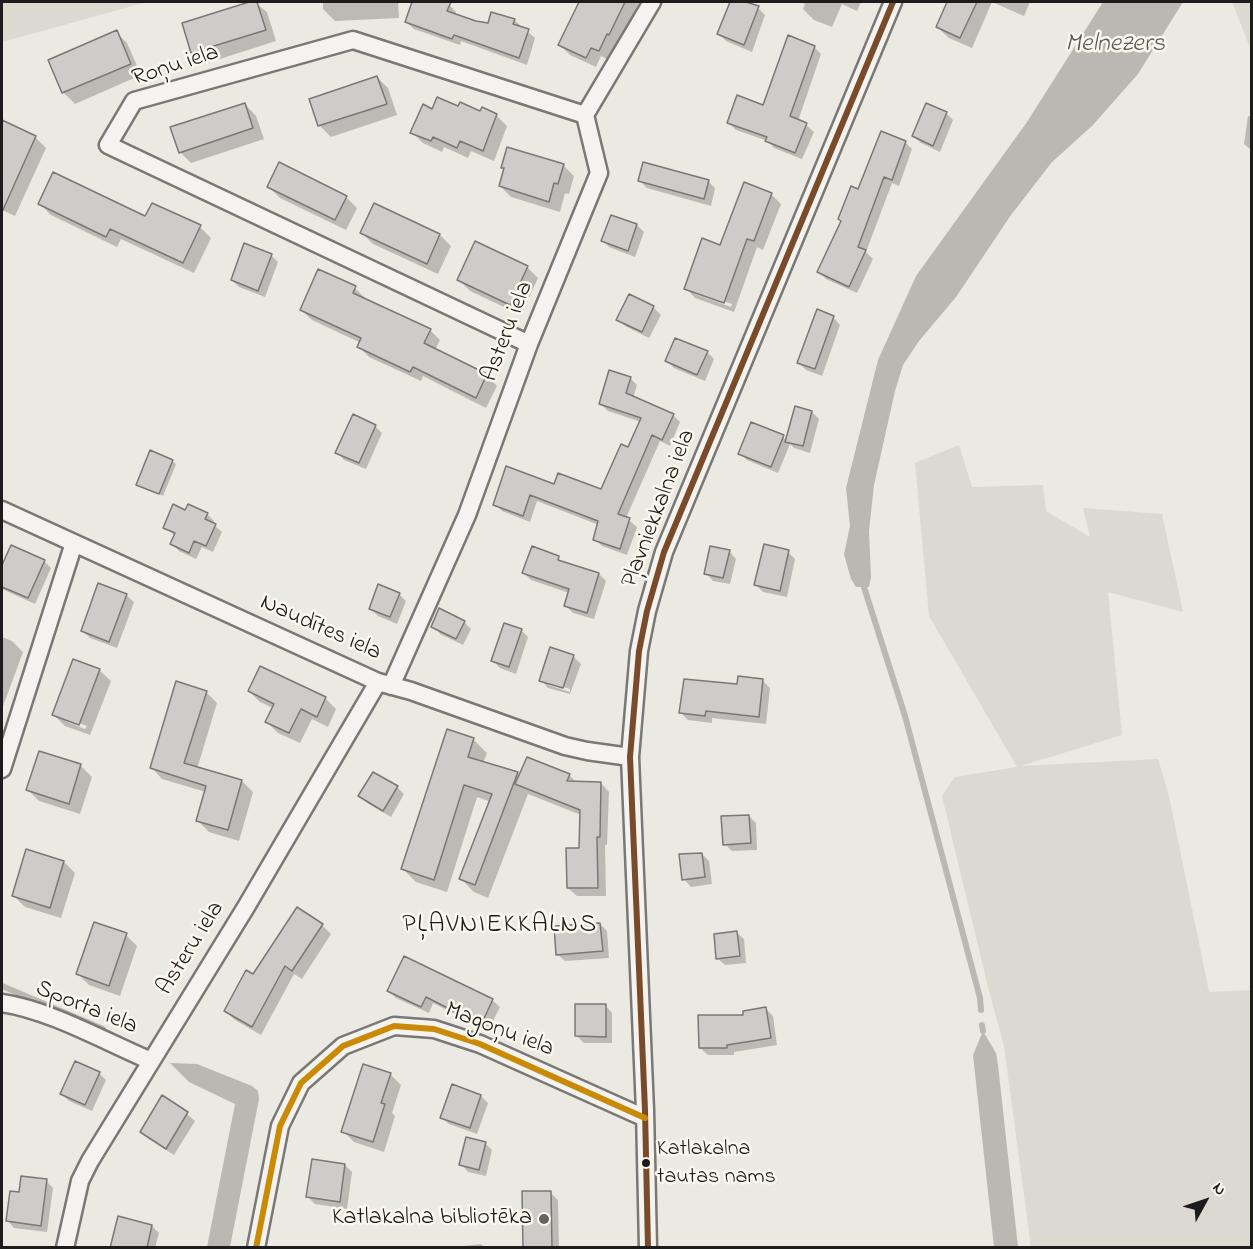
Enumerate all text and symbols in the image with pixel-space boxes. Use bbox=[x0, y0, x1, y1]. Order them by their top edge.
water label: Melnezers bbox=[1065, 30, 1165, 62]
street label: Roņu iela bbox=[129, 40, 223, 94]
street label: Asteru iela bbox=[477, 278, 541, 386]
street label: Pļavniekkalna iela bbox=[617, 426, 703, 592]
street label: Naudītes iela bbox=[255, 589, 385, 669]
street label: Asteru iela bbox=[152, 897, 232, 1001]
district label: PĻAVNIEKKALNS bbox=[402, 911, 598, 943]
street label: Sporta iela bbox=[31, 976, 141, 1042]
street label: Magoņu iela bbox=[440, 997, 558, 1065]
place label: Katlakalna tautas nams bbox=[657, 1137, 776, 1188]
marker: Katlakalna tautas nams bbox=[640, 1157, 652, 1169]
north arrow bbox=[1175, 1171, 1235, 1231]
text: N bbox=[1206, 1178, 1231, 1201]
place label: Katlakalna bibliotēka bbox=[332, 1205, 532, 1233]
marker: Katlakalna bibliotēka bbox=[537, 1212, 551, 1226]

